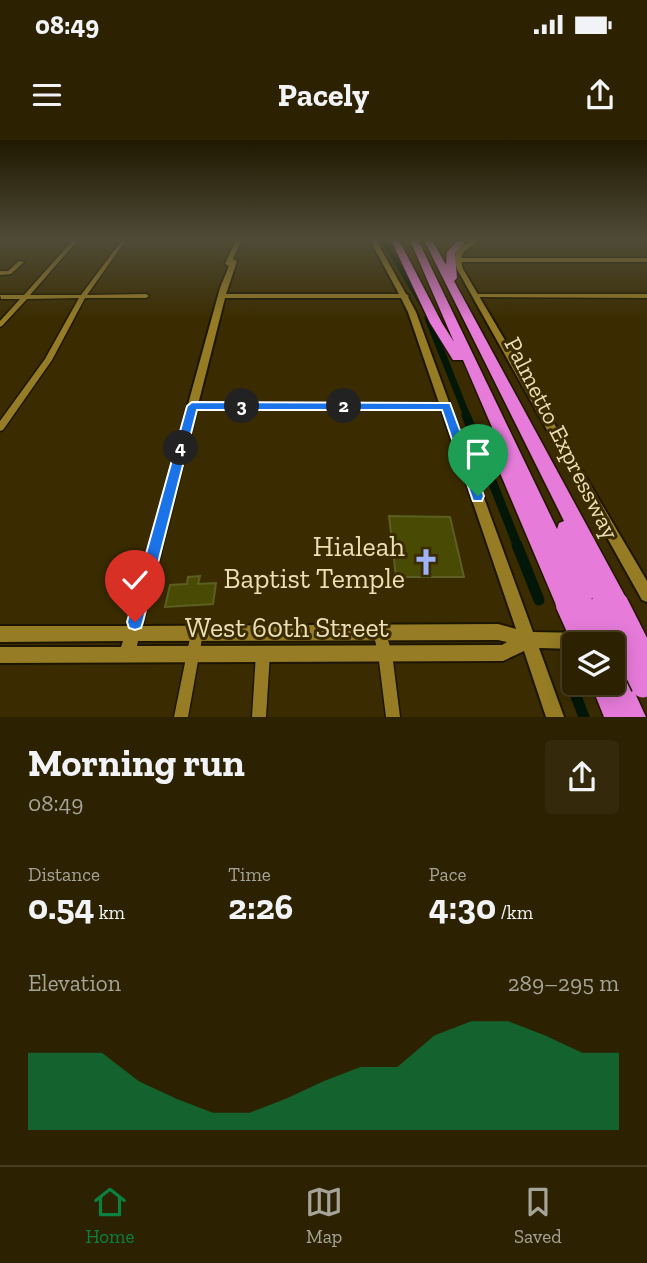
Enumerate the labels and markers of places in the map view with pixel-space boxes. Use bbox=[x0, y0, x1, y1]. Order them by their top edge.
pin: 3 bbox=[224, 388, 260, 424]
pin: 2 bbox=[326, 388, 362, 424]
pin bbox=[448, 424, 508, 496]
pin: 4 bbox=[164, 430, 198, 466]
place label: Hialeah Baptist Temple bbox=[224, 530, 405, 595]
church icon: Hialeah Baptist Temple bbox=[411, 547, 441, 577]
pin bbox=[105, 550, 165, 622]

